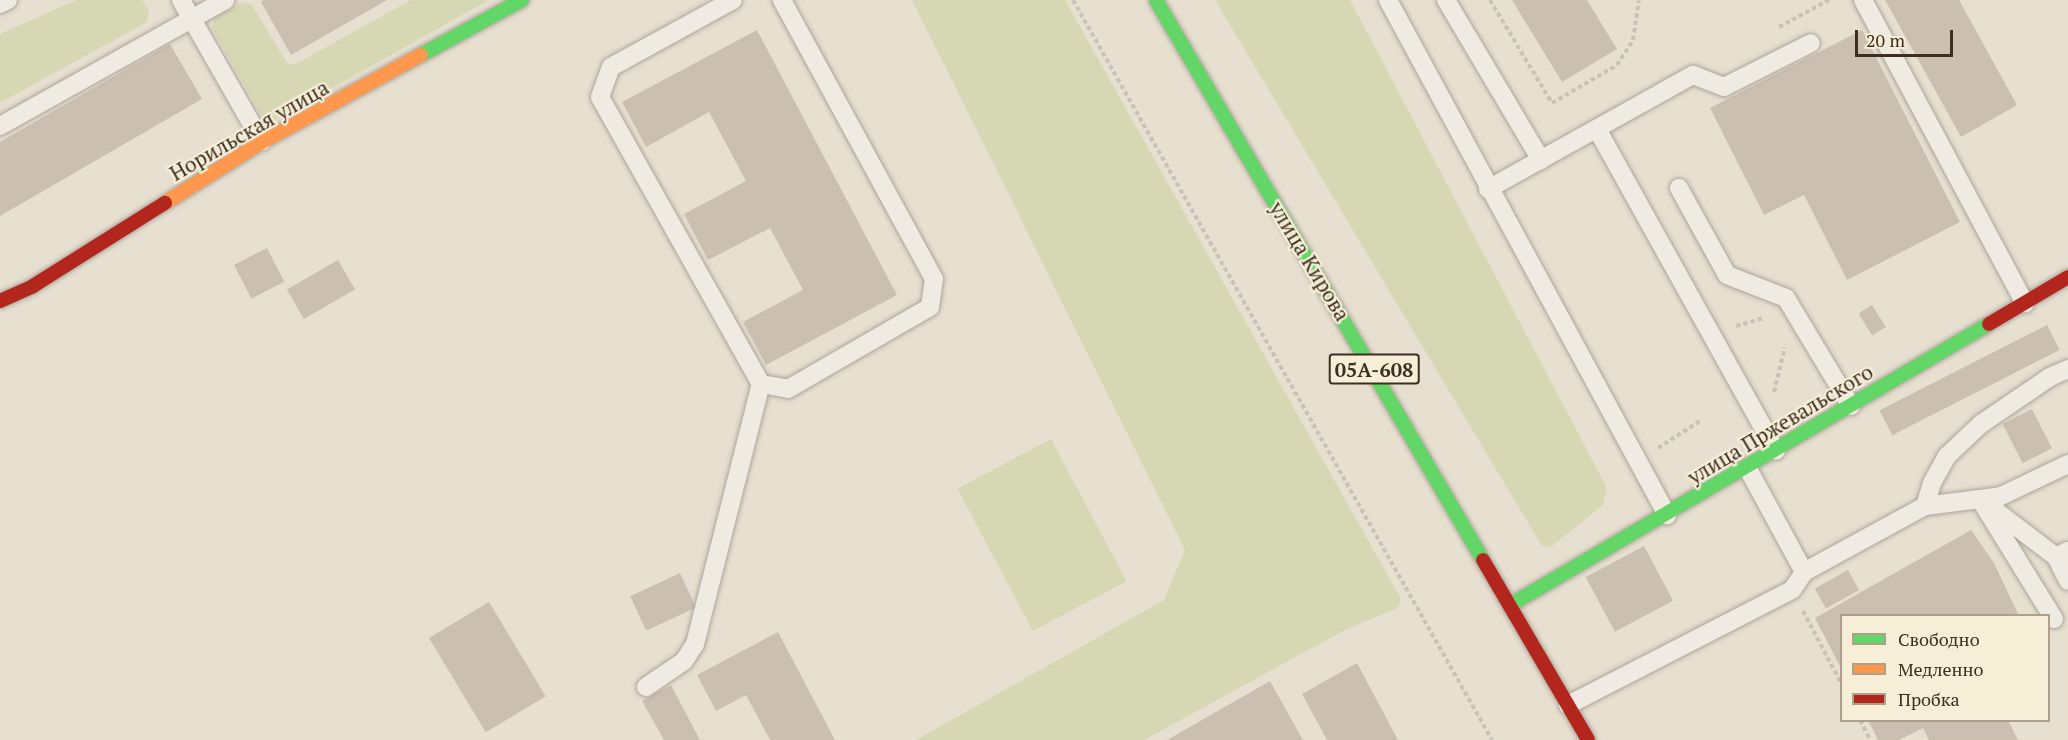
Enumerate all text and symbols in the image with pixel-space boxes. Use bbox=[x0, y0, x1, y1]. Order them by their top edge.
scale bar bbox=[1858, 18, 1956, 56]
text: 20 m bbox=[1866, 28, 1905, 52]
street label: Норильская улица bbox=[165, 74, 333, 186]
street label: улица Кирова bbox=[1265, 197, 1355, 325]
road number: 05А-608 bbox=[1328, 352, 1420, 386]
street label: улица Пржевальского bbox=[1683, 359, 1877, 489]
legend bbox=[1840, 614, 2050, 722]
text: Свободно bbox=[1898, 627, 1980, 651]
text: Медленно bbox=[1898, 657, 1984, 681]
text: Пробка bbox=[1898, 687, 1960, 711]

